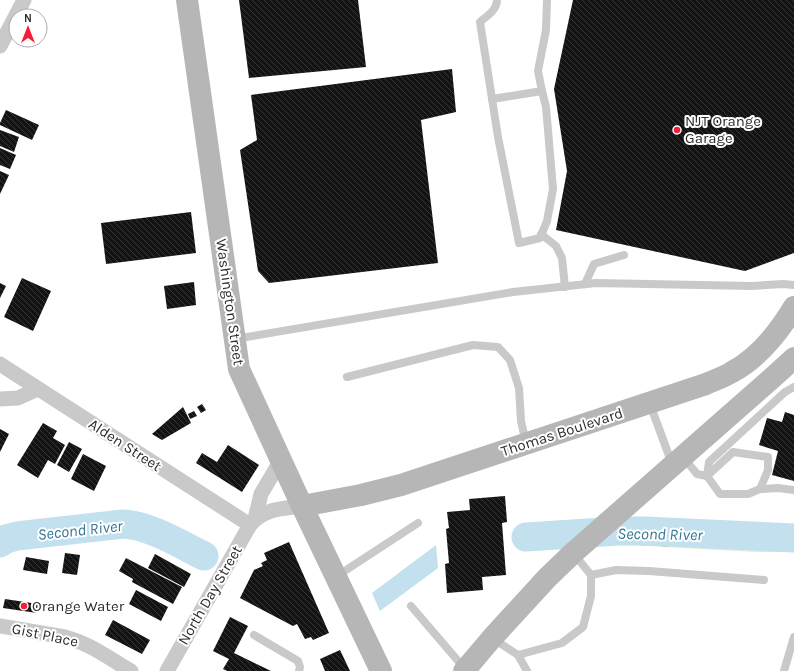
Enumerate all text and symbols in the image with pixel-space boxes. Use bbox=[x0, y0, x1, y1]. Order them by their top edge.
north arrow bbox=[8, 8, 48, 48]
text: N bbox=[24, 12, 32, 25]
place label: NJT Orange Garage bbox=[685, 112, 761, 147]
marker: NJT Orange Garage bbox=[672, 125, 682, 135]
street label: Washington Street bbox=[212, 237, 248, 367]
street label: Thomas Boulevard bbox=[499, 404, 625, 460]
street label: Alden Street bbox=[85, 415, 165, 475]
water label: Second River bbox=[37, 516, 124, 544]
water label: Second River bbox=[617, 524, 703, 544]
street label: North Day Street bbox=[174, 542, 246, 648]
place label: Orange Water bbox=[32, 597, 125, 615]
marker: Orange Water bbox=[19, 601, 29, 611]
street label: Gist Place bbox=[10, 619, 80, 651]

